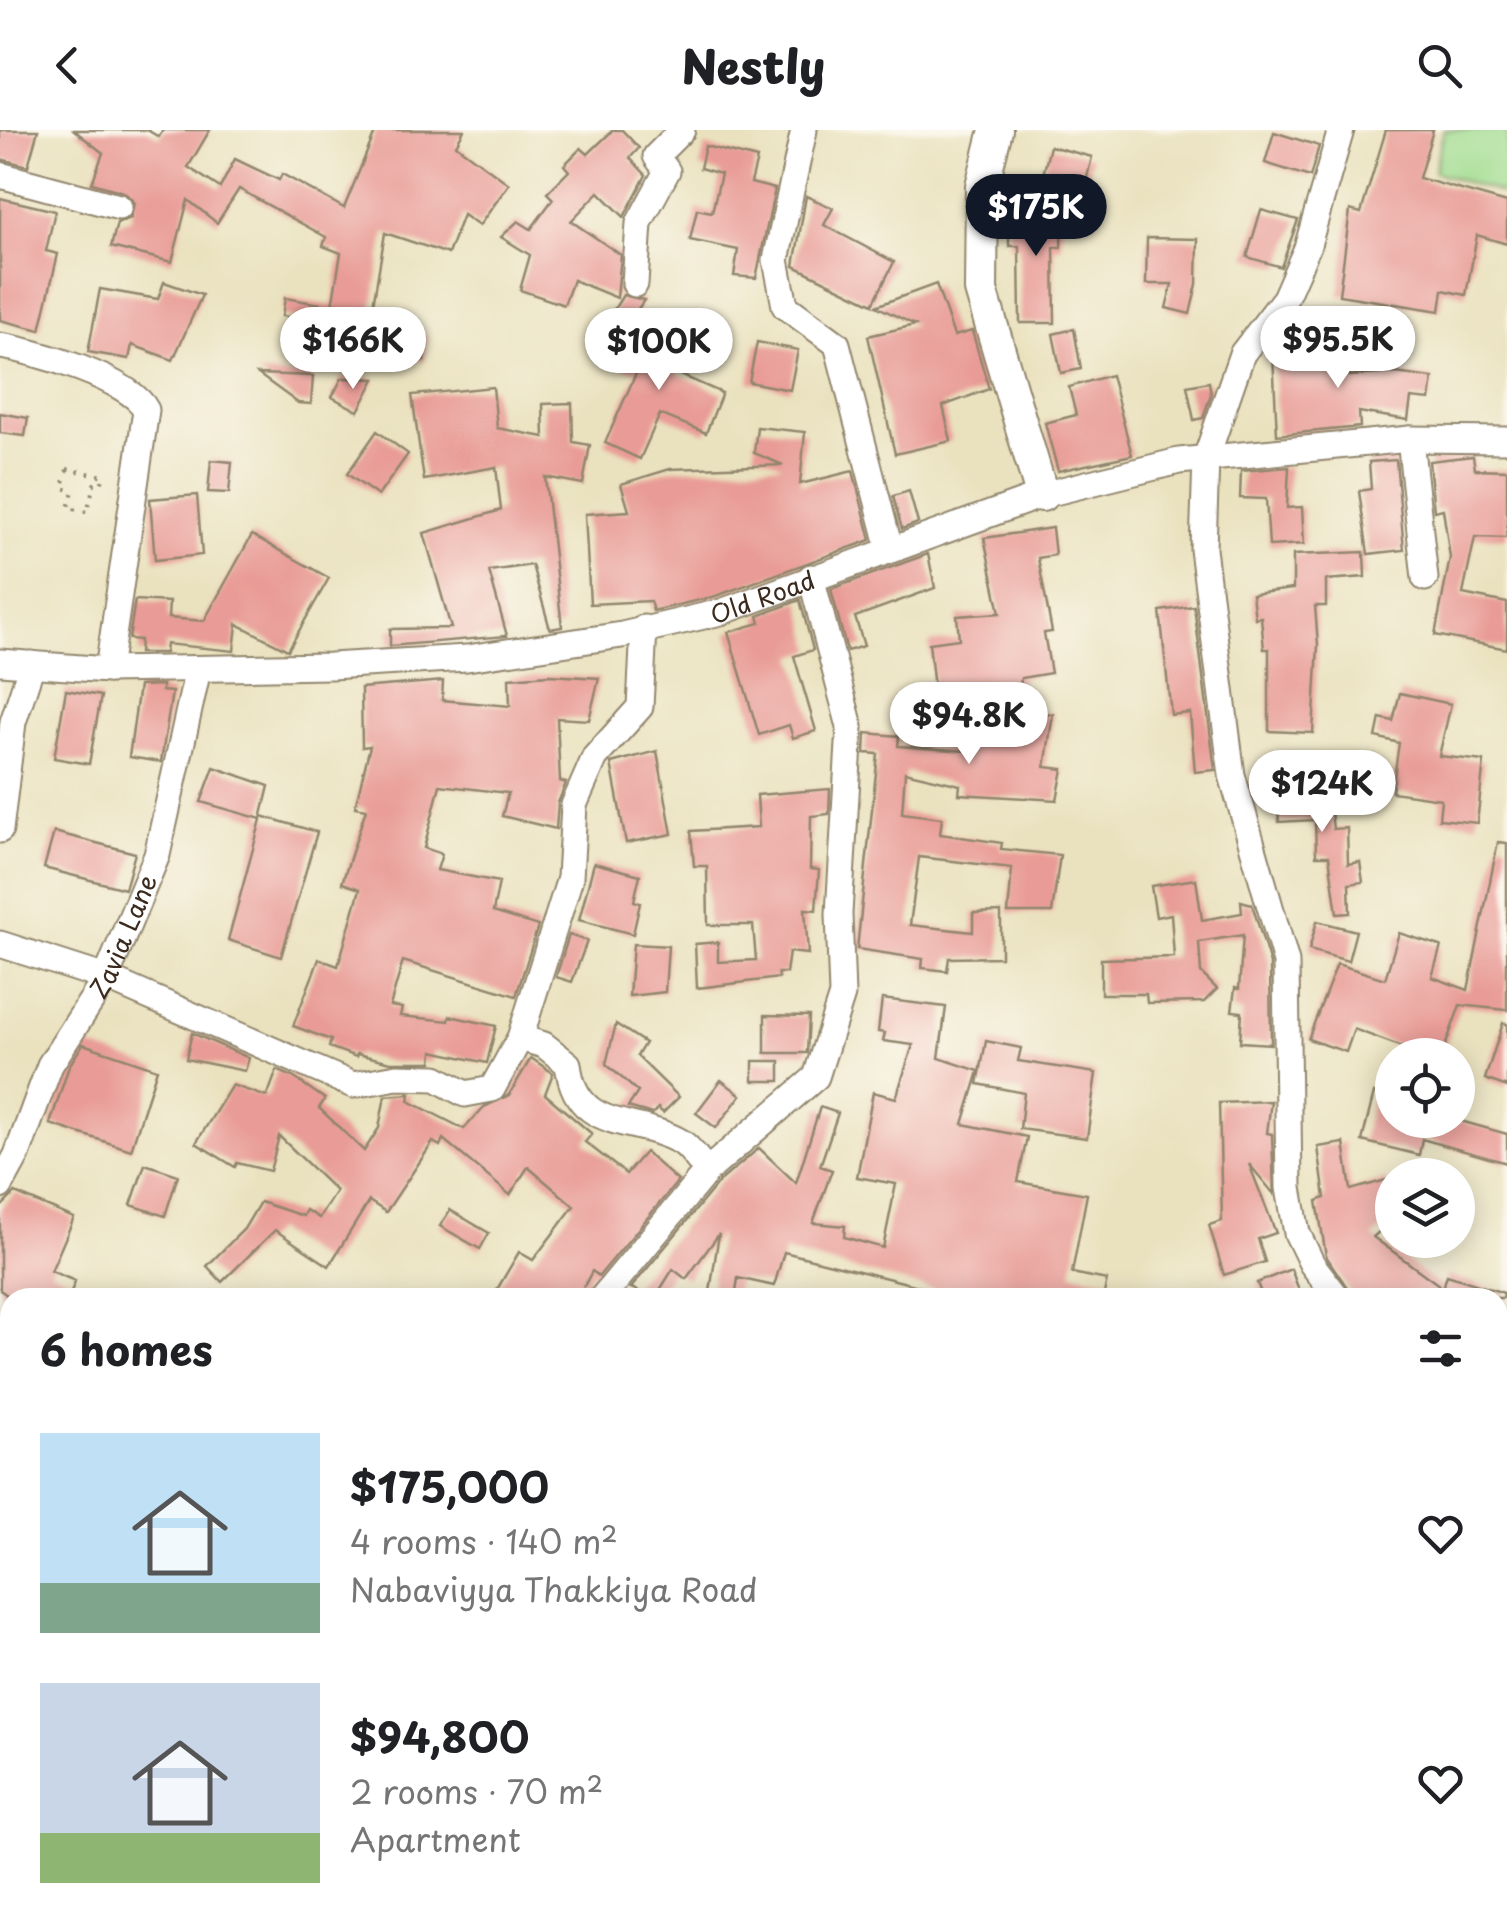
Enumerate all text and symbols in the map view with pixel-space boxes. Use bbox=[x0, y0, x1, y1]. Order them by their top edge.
text: Nestly bbox=[682, 31, 825, 99]
icon: back bbox=[40, 38, 95, 93]
icon: search bbox=[1412, 38, 1467, 93]
pin: $175K bbox=[966, 174, 1106, 259]
text: $175K bbox=[988, 182, 1084, 230]
pin: $95.5K bbox=[1257, 306, 1419, 391]
pin: $166K bbox=[283, 307, 423, 392]
pin: $100K bbox=[589, 308, 729, 393]
text: $95.5K bbox=[1282, 314, 1394, 362]
text: $166K bbox=[302, 315, 404, 363]
text: $100K bbox=[607, 316, 711, 364]
street label: Old Road bbox=[707, 560, 820, 633]
pin: $94.8K bbox=[888, 682, 1050, 767]
text: $94.8K bbox=[912, 690, 1026, 738]
pin: $124K bbox=[1252, 750, 1392, 835]
text: $124K bbox=[1271, 758, 1373, 806]
street label: Zavia Lane bbox=[79, 868, 166, 1005]
map controls bbox=[1375, 1038, 1475, 1258]
button: locate bbox=[1375, 1038, 1475, 1138]
button: layers bbox=[1375, 1158, 1475, 1258]
text: 6 homes bbox=[40, 1317, 213, 1380]
icon: filters bbox=[1413, 1321, 1468, 1376]
text: $175,000 bbox=[350, 1454, 549, 1517]
icon: home bbox=[120, 1473, 240, 1593]
icon: heart bbox=[1413, 1506, 1468, 1561]
text: 4 rooms · 140 m² bbox=[350, 1517, 618, 1565]
text: Nabaviyya Thakkiya Road bbox=[350, 1565, 758, 1613]
text: $94,800 bbox=[350, 1704, 529, 1767]
icon: home bbox=[120, 1723, 240, 1843]
icon: heart bbox=[1413, 1756, 1468, 1811]
text: 2 rooms · 70 m² bbox=[350, 1767, 603, 1815]
text: Apartment bbox=[350, 1815, 521, 1863]

